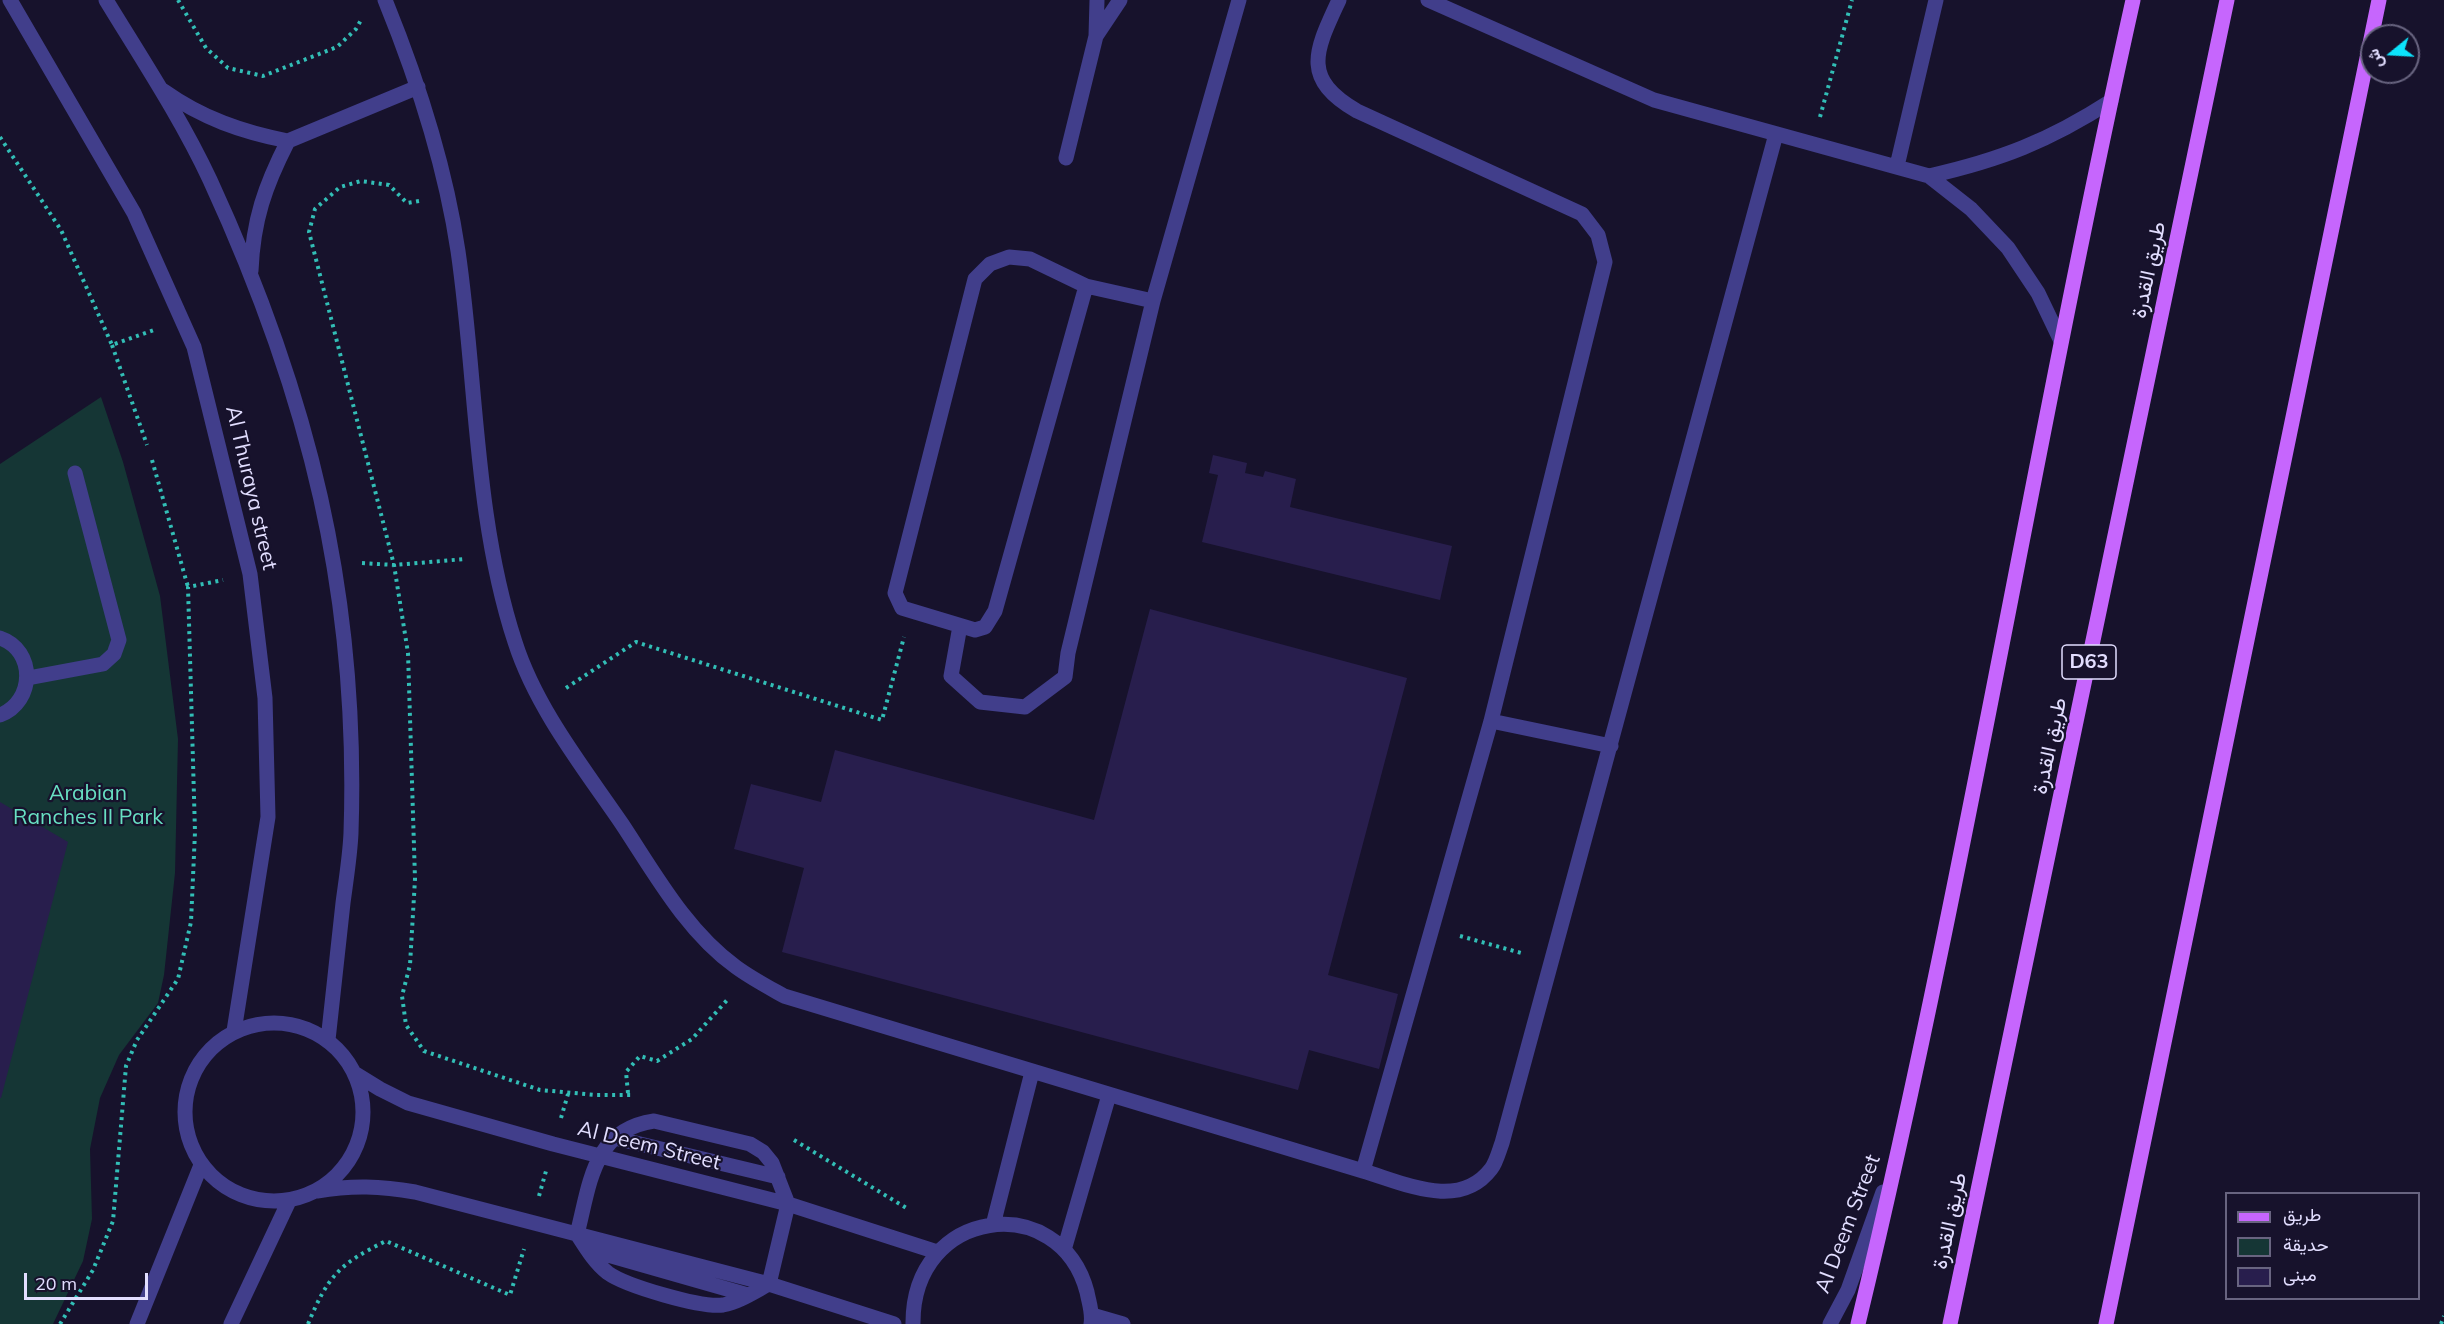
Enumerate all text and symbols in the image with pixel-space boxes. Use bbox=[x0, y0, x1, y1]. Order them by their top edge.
north arrow bbox=[2360, 24, 2420, 84]
text: ش bbox=[2362, 47, 2387, 71]
street label: طريق القدرة bbox=[2127, 220, 2171, 320]
street label: Al Thuraya street bbox=[220, 404, 282, 572]
road number: D63 bbox=[2062, 645, 2116, 679]
street label: طريق القدرة bbox=[2028, 696, 2072, 796]
park label: Arabian Ranches II Park bbox=[13, 781, 163, 831]
street label: Al Deem Street bbox=[575, 1116, 723, 1176]
street label: Al Deem Street bbox=[1810, 1151, 1886, 1297]
street label: طريق القدرة bbox=[1928, 1171, 1972, 1271]
legend bbox=[2225, 1192, 2420, 1300]
text: طريق bbox=[2283, 1203, 2321, 1226]
text: حديقة bbox=[2283, 1233, 2329, 1256]
scale bar bbox=[27, 1261, 152, 1299]
text: مبنى bbox=[2283, 1263, 2317, 1286]
text: 20 m bbox=[35, 1272, 77, 1295]

